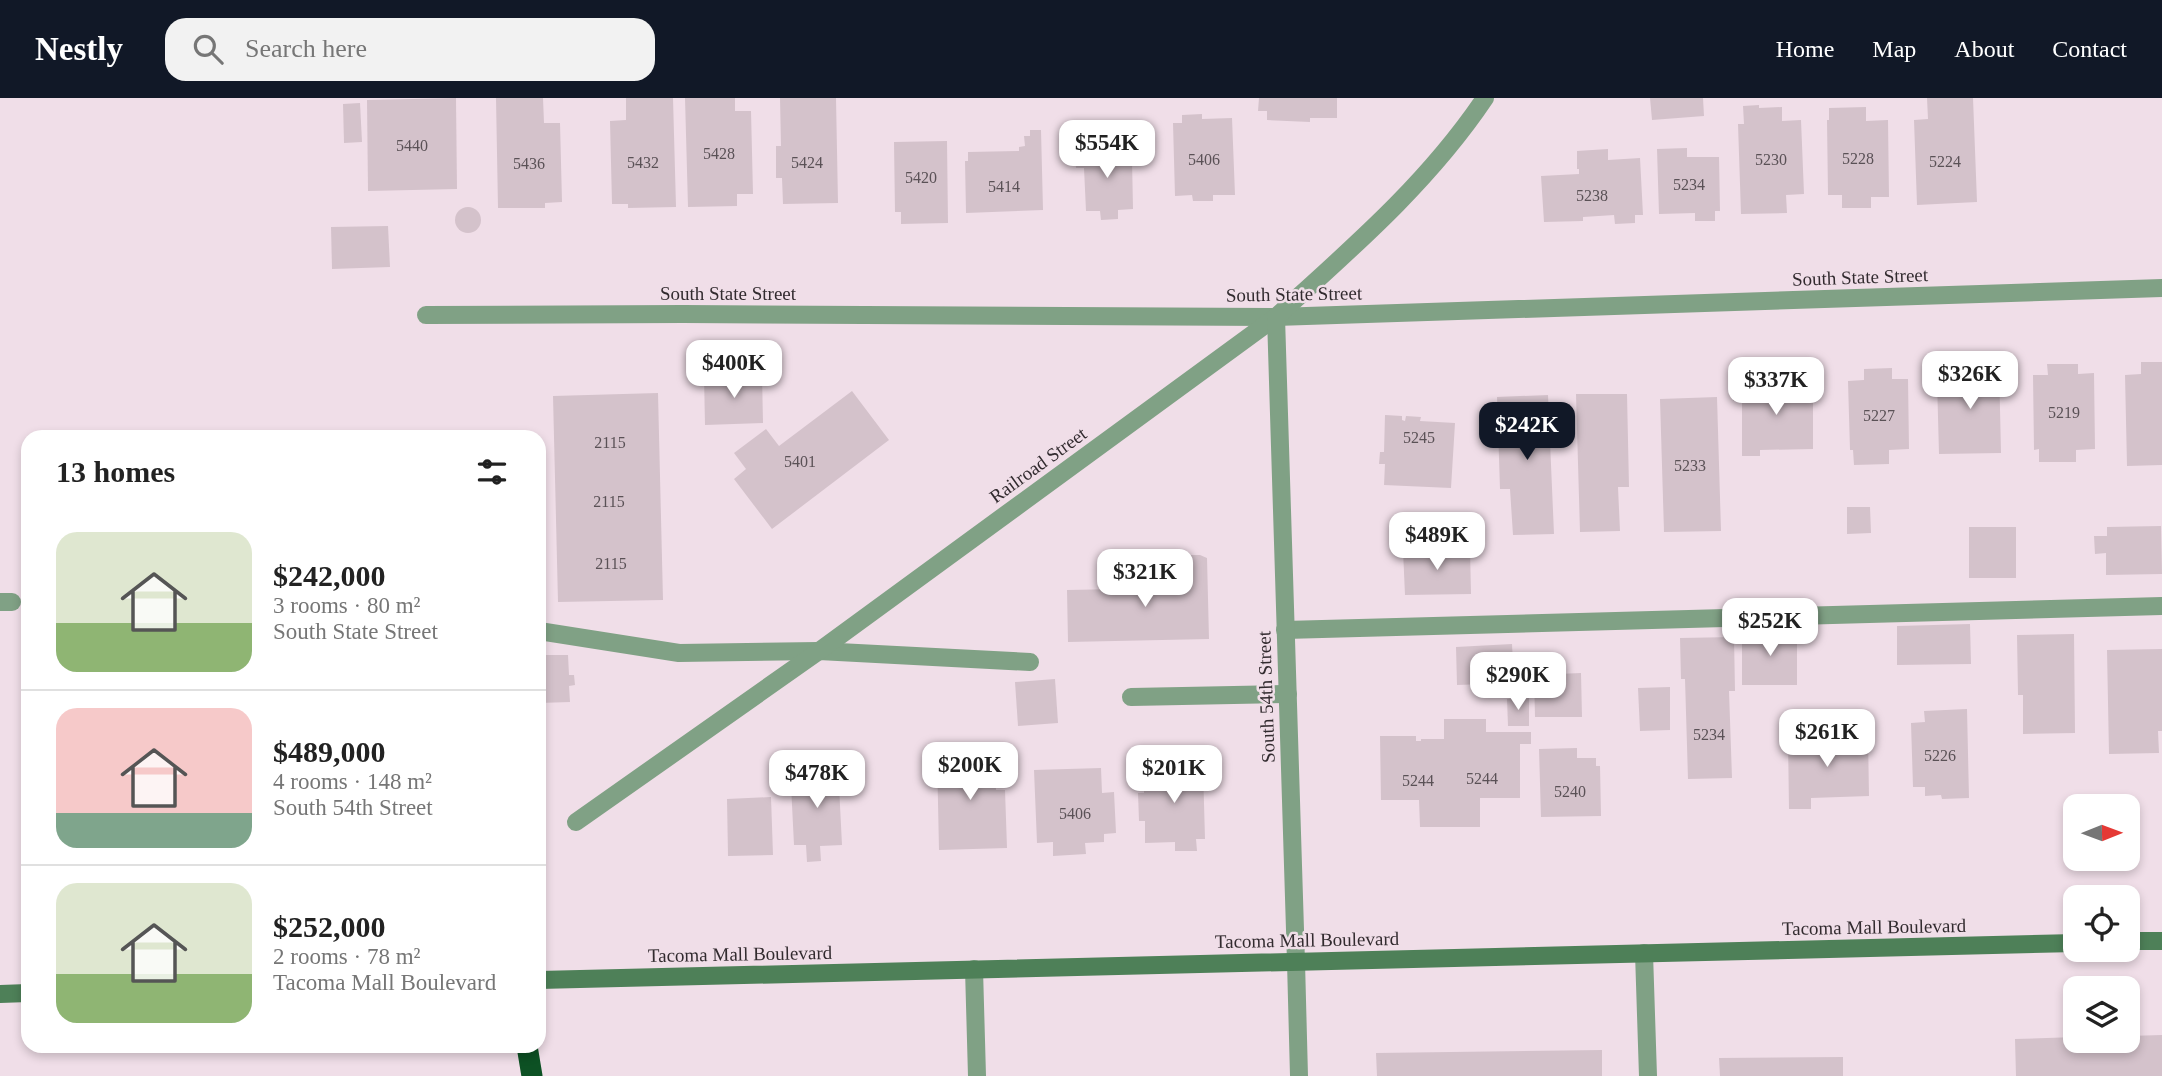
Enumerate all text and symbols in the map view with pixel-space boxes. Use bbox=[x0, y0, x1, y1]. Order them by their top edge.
search box bbox=[165, 18, 655, 81]
icon: search bbox=[189, 30, 227, 68]
text: Nestly bbox=[35, 31, 123, 67]
text: Search here bbox=[245, 34, 367, 63]
text: Home bbox=[1776, 36, 1834, 62]
text: Map bbox=[1872, 36, 1916, 62]
text: About bbox=[1954, 36, 2014, 62]
text: Contact bbox=[2052, 36, 2127, 62]
pin: $554K bbox=[1058, 120, 1156, 180]
text: $554K bbox=[1075, 130, 1139, 155]
house number: 5440 bbox=[396, 137, 428, 154]
house number: 5428 bbox=[703, 145, 735, 162]
house number: 5228 bbox=[1842, 150, 1874, 167]
house number: 5406 bbox=[1188, 151, 1220, 168]
house number: 5230 bbox=[1755, 151, 1787, 168]
house number: 5224 bbox=[1929, 153, 1961, 170]
house number: 5432 bbox=[627, 154, 659, 171]
house number: 5424 bbox=[791, 154, 823, 171]
house number: 5436 bbox=[513, 155, 545, 172]
house number: 5420 bbox=[905, 169, 937, 186]
house number: 5234 bbox=[1673, 176, 1705, 193]
house number: 5414 bbox=[988, 178, 1020, 195]
house number: 5238 bbox=[1576, 187, 1608, 204]
street label: South State Street bbox=[1792, 264, 1929, 290]
street label: South State Street bbox=[1226, 282, 1363, 306]
street label: South State Street bbox=[660, 283, 797, 304]
pin: $400K bbox=[685, 341, 783, 400]
text: $400K bbox=[702, 350, 766, 375]
pin: $326K bbox=[1921, 352, 2019, 411]
pin: $337K bbox=[1727, 358, 1825, 417]
text: $326K bbox=[1938, 361, 2002, 386]
text: $337K bbox=[1744, 367, 1808, 392]
pin: $242K bbox=[1478, 402, 1576, 462]
house number: 5219 bbox=[2048, 404, 2080, 421]
house number: 5227 bbox=[1863, 407, 1895, 424]
text: $242K bbox=[1495, 412, 1559, 437]
street label: Railroad Street bbox=[986, 422, 1091, 507]
house number: 5245 bbox=[1403, 429, 1435, 446]
house number: 2115 bbox=[594, 434, 626, 451]
icon: filters bbox=[473, 453, 511, 491]
house number: 5401 bbox=[784, 453, 816, 470]
text: 13 homes bbox=[56, 455, 175, 488]
house number: 5233 bbox=[1674, 457, 1706, 474]
house number: 2115 bbox=[593, 493, 625, 510]
pin: $489K bbox=[1388, 512, 1486, 572]
text: $489K bbox=[1405, 522, 1469, 547]
pin: $321K bbox=[1096, 550, 1194, 609]
house number: 2115 bbox=[595, 555, 627, 572]
text: $242,000 bbox=[273, 559, 386, 592]
text: $321K bbox=[1113, 559, 1177, 584]
icon: home bbox=[112, 560, 196, 644]
text: 3 rooms · 80 m² bbox=[273, 593, 420, 618]
pin: $252K bbox=[1721, 598, 1819, 658]
text: $252K bbox=[1738, 608, 1802, 633]
text: South State Street bbox=[273, 619, 438, 644]
street label: South 54th Street bbox=[1253, 630, 1279, 763]
pin: $290K bbox=[1469, 652, 1567, 712]
text: $290K bbox=[1486, 662, 1550, 687]
pin: $261K bbox=[1778, 710, 1876, 769]
text: $261K bbox=[1795, 719, 1859, 744]
house number: 5234 bbox=[1693, 726, 1725, 743]
text: $489,000 bbox=[273, 735, 386, 768]
icon: home bbox=[112, 736, 196, 820]
pin: $200K bbox=[921, 742, 1019, 802]
pin: $201K bbox=[1125, 746, 1223, 805]
house number: 5226 bbox=[1924, 747, 1956, 764]
pin: $478K bbox=[768, 750, 866, 810]
text: $200K bbox=[938, 752, 1002, 777]
text: $201K bbox=[1142, 755, 1206, 780]
text: $478K bbox=[785, 760, 849, 785]
text: 4 rooms · 148 m² bbox=[273, 769, 432, 794]
house number: 5244 bbox=[1466, 770, 1498, 787]
house number: 5244 bbox=[1402, 772, 1434, 789]
house number: 5240 bbox=[1554, 783, 1586, 800]
north arrow bbox=[2063, 794, 2140, 872]
map controls bbox=[2063, 794, 2140, 1053]
text: South 54th Street bbox=[273, 795, 433, 820]
house number: 5406 bbox=[1059, 805, 1091, 822]
button: locate bbox=[2063, 885, 2140, 962]
text: $252,000 bbox=[273, 910, 386, 943]
icon: home bbox=[112, 911, 196, 995]
street label: Tacoma Mall Boulevard bbox=[1782, 915, 1967, 939]
street label: Tacoma Mall Boulevard bbox=[1215, 928, 1400, 952]
street label: Tacoma Mall Boulevard bbox=[648, 942, 833, 966]
text: 2 rooms · 78 m² bbox=[273, 944, 420, 969]
text: Tacoma Mall Boulevard bbox=[273, 970, 496, 995]
button: layers bbox=[2063, 976, 2140, 1053]

